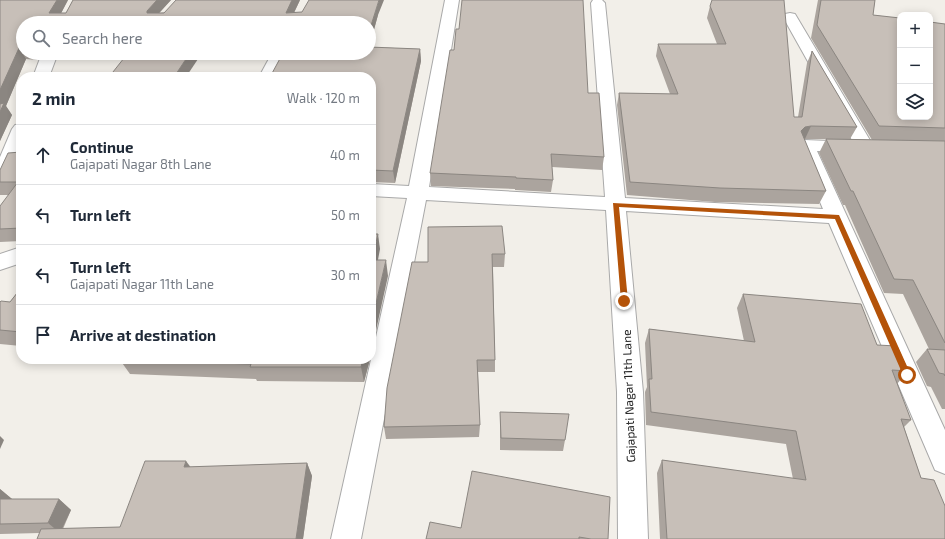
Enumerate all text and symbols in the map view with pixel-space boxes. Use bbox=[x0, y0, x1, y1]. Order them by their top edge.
map controls bbox=[897, 12, 933, 120]
button: + bbox=[897, 12, 933, 48]
search box bbox=[16, 16, 376, 60]
icon: search bbox=[30, 27, 52, 49]
text: Search here bbox=[62, 29, 143, 47]
button: − bbox=[897, 48, 933, 84]
button: layers bbox=[897, 84, 933, 120]
text: 2 min bbox=[32, 88, 75, 108]
text: Walk · 120 m bbox=[287, 90, 360, 106]
text: Continue bbox=[70, 138, 133, 156]
icon: ahead bbox=[32, 144, 54, 166]
text: 40 m bbox=[330, 147, 360, 163]
text: Gajapati Nagar 8th Lane bbox=[70, 156, 212, 172]
icon: left bbox=[32, 204, 54, 226]
text: Turn left bbox=[70, 206, 131, 224]
text: 50 m bbox=[331, 207, 360, 223]
text: Turn left bbox=[70, 258, 131, 276]
icon: left bbox=[32, 264, 54, 286]
text: 30 m bbox=[331, 267, 360, 283]
text: Gajapati Nagar 11th Lane bbox=[70, 276, 214, 292]
route end bbox=[615, 292, 633, 310]
icon: arrive bbox=[32, 324, 54, 346]
text: Arrive at destination bbox=[70, 326, 216, 344]
street label: Gajapati Nagar 11th Lane bbox=[619, 329, 638, 463]
route start bbox=[898, 366, 916, 384]

